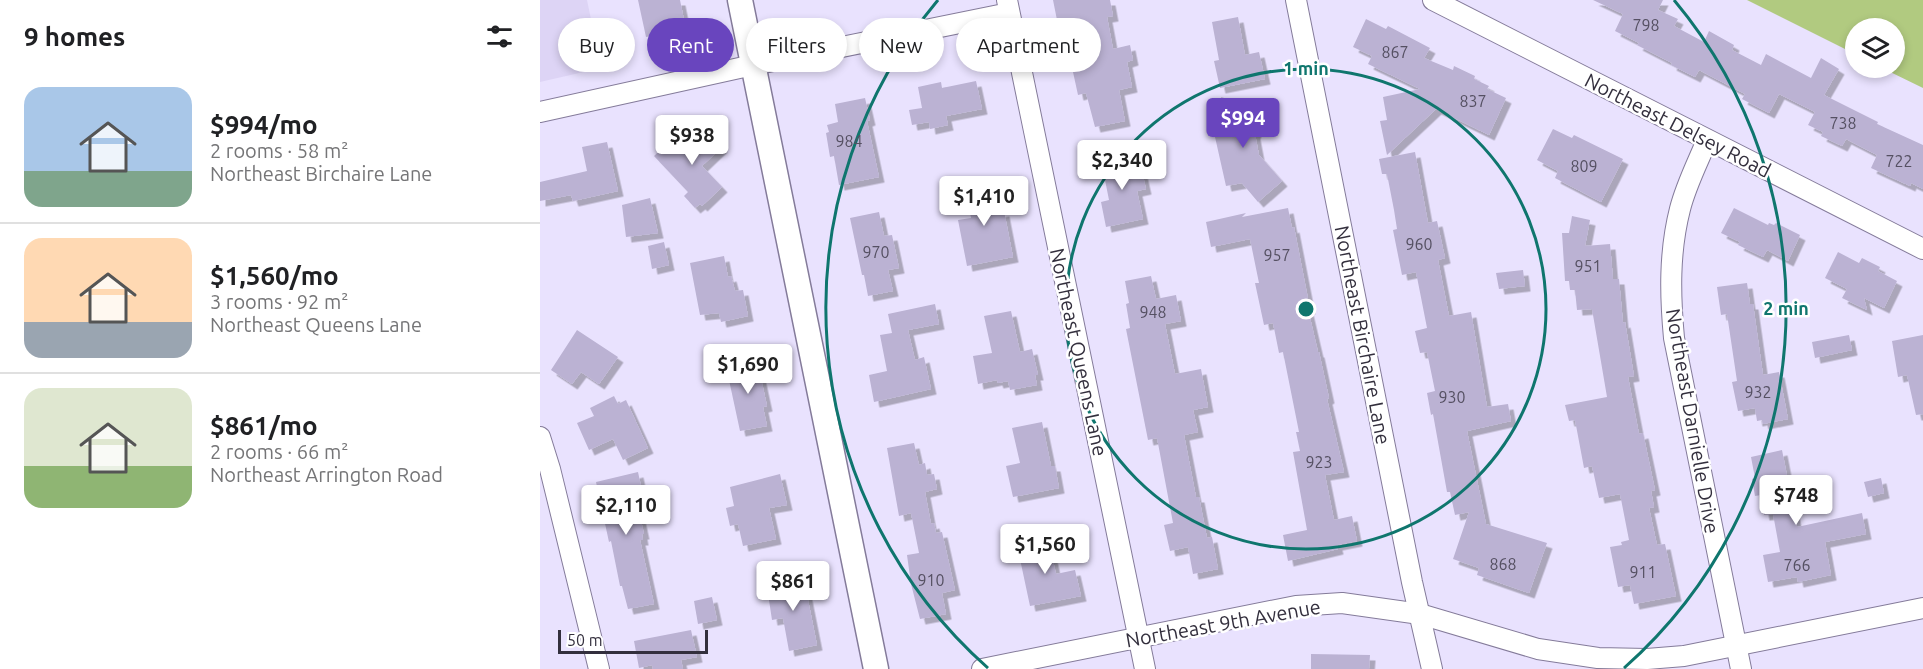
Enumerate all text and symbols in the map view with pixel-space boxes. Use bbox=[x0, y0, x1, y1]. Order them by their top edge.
house number: 798 bbox=[1632, 16, 1660, 34]
chip: Buy bbox=[558, 18, 635, 72]
chip: Rent bbox=[647, 18, 734, 72]
chip: Filters bbox=[746, 18, 847, 72]
chip: New bbox=[859, 18, 944, 72]
chip: Apartment bbox=[956, 18, 1101, 72]
map controls bbox=[1845, 18, 1905, 78]
button: layers bbox=[1845, 18, 1905, 78]
icon: filters bbox=[483, 20, 516, 53]
text: 9 homes bbox=[24, 22, 125, 51]
house number: 867 bbox=[1381, 43, 1409, 61]
text: 1 min bbox=[1283, 58, 1329, 78]
street label: Northeast Delsey Road bbox=[1581, 68, 1775, 182]
house number: 837 bbox=[1459, 92, 1487, 110]
pin: $994 bbox=[1207, 98, 1279, 149]
text: $994 bbox=[1220, 106, 1266, 129]
text: $994/mo bbox=[210, 110, 318, 139]
icon: home bbox=[72, 111, 144, 183]
house number: 738 bbox=[1829, 114, 1857, 132]
pin: $938 bbox=[656, 115, 728, 166]
text: $938 bbox=[669, 123, 715, 146]
house number: 984 bbox=[835, 132, 863, 150]
text: 2 rooms · 58 m² bbox=[210, 139, 348, 162]
pin: $2,340 bbox=[1073, 140, 1171, 191]
text: $2,340 bbox=[1091, 148, 1153, 171]
house number: 722 bbox=[1885, 152, 1913, 170]
house number: 809 bbox=[1570, 157, 1598, 175]
text: Northeast Birchaire Lane bbox=[210, 162, 432, 185]
pin: $1,410 bbox=[935, 176, 1033, 227]
text: $1,410 bbox=[953, 184, 1015, 207]
street label: Northeast Birchaire Lane bbox=[1330, 224, 1396, 446]
house number: 960 bbox=[1405, 235, 1433, 253]
house number: 970 bbox=[862, 243, 890, 261]
street label: Northeast Queens Lane bbox=[1046, 246, 1112, 458]
house number: 957 bbox=[1263, 246, 1291, 264]
house number: 951 bbox=[1574, 257, 1602, 275]
text: $1,560/mo bbox=[210, 261, 339, 290]
icon: home bbox=[72, 262, 144, 334]
text: 3 rooms · 92 m² bbox=[210, 290, 348, 313]
text: 2 min bbox=[1763, 298, 1809, 318]
centre of rings bbox=[1296, 299, 1316, 319]
house number: 948 bbox=[1139, 303, 1167, 321]
street label: Northeast Darnielle Drive bbox=[1662, 307, 1724, 535]
text: Northeast Queens Lane bbox=[210, 313, 422, 336]
pin: $1,690 bbox=[699, 344, 797, 395]
text: $1,690 bbox=[717, 352, 779, 375]
house number: 932 bbox=[1744, 383, 1772, 401]
house number: 930 bbox=[1438, 388, 1466, 406]
text: $861/mo bbox=[210, 411, 318, 440]
icon: home bbox=[72, 412, 144, 484]
text: 2 rooms · 66 m² bbox=[210, 440, 348, 463]
house number: 923 bbox=[1305, 453, 1333, 471]
text: Northeast Arrington Road bbox=[210, 463, 443, 486]
pin: $748 bbox=[1760, 475, 1832, 526]
text: $748 bbox=[1773, 483, 1819, 506]
pin: $2,110 bbox=[577, 485, 675, 536]
text: $2,110 bbox=[595, 493, 657, 516]
pin: $1,560 bbox=[996, 524, 1094, 575]
text: $1,560 bbox=[1014, 532, 1076, 555]
house number: 868 bbox=[1489, 555, 1517, 573]
house number: 766 bbox=[1783, 556, 1811, 574]
pin: $861 bbox=[757, 561, 829, 612]
house number: 911 bbox=[1629, 563, 1657, 581]
text: $861 bbox=[770, 569, 816, 592]
house number: 910 bbox=[917, 571, 945, 589]
street label: Northeast 9th Avenue bbox=[1124, 594, 1322, 652]
scale bar bbox=[558, 627, 708, 654]
text: 50 m bbox=[567, 631, 603, 649]

